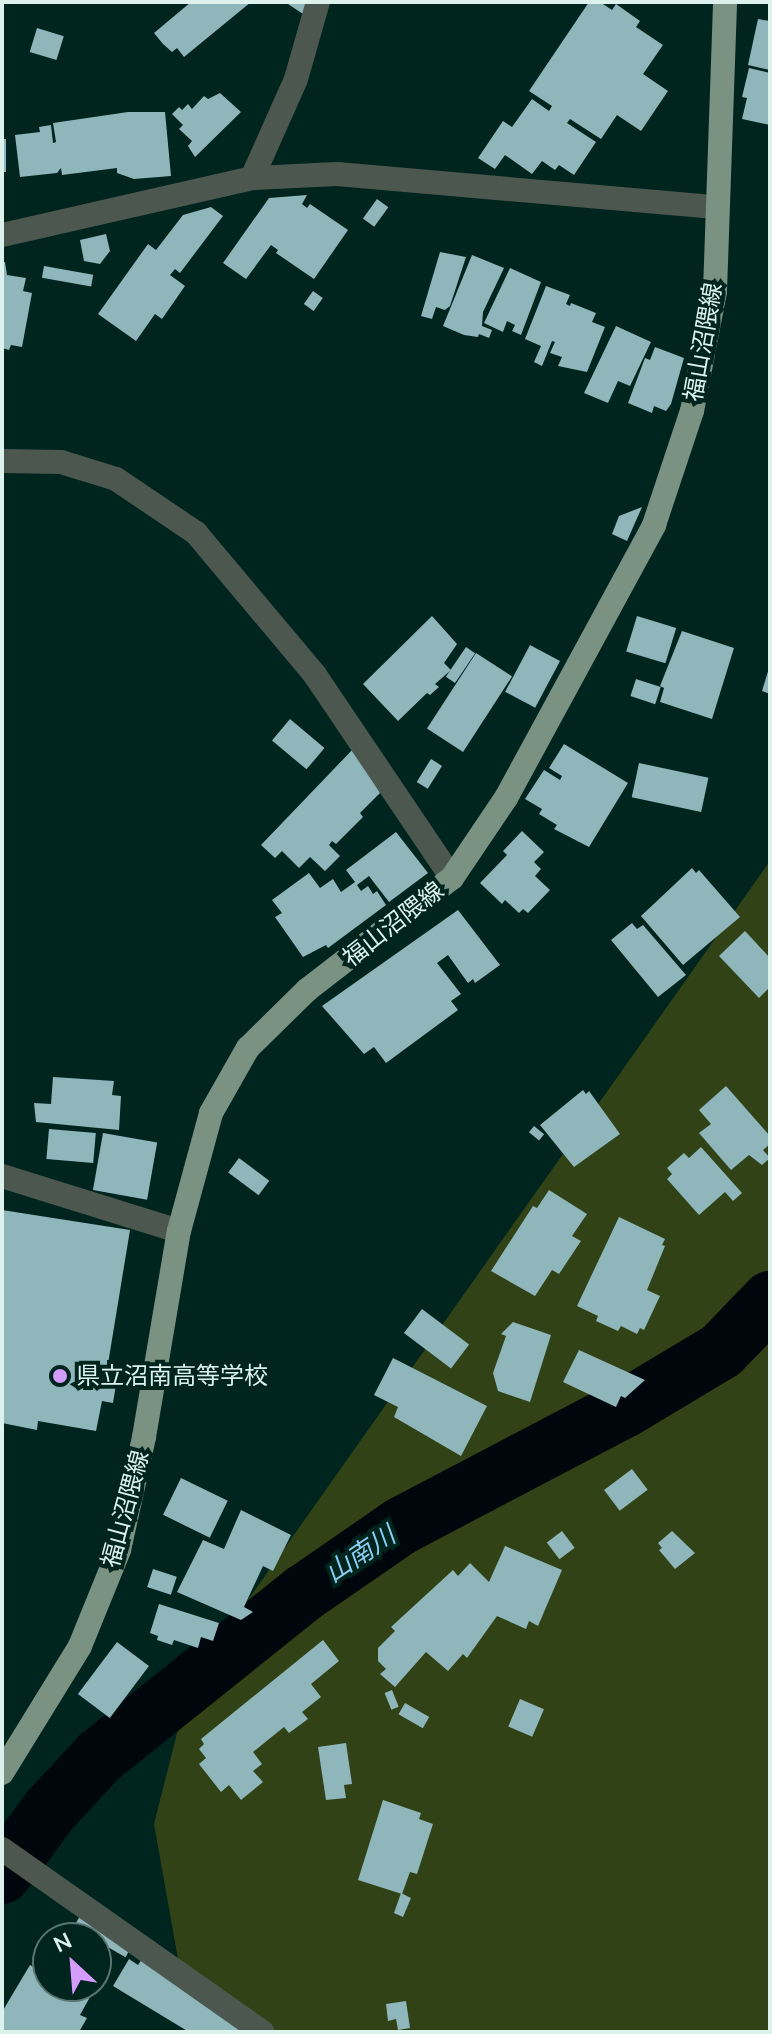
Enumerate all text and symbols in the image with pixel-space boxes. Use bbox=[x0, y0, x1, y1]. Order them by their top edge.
street label: 福山沼隈線 bbox=[678, 280, 728, 404]
street label: 福山沼隈線 bbox=[337, 876, 449, 972]
place label: 県立沼南高等学校 bbox=[76, 1362, 268, 1390]
marker: 県立沼南高等学校 bbox=[51, 1367, 69, 1385]
street label: 福山沼隈線 bbox=[96, 1447, 154, 1571]
water label: 山南川 bbox=[319, 1519, 401, 1589]
north arrow bbox=[32, 1922, 112, 2002]
text: N bbox=[49, 1926, 76, 1958]

